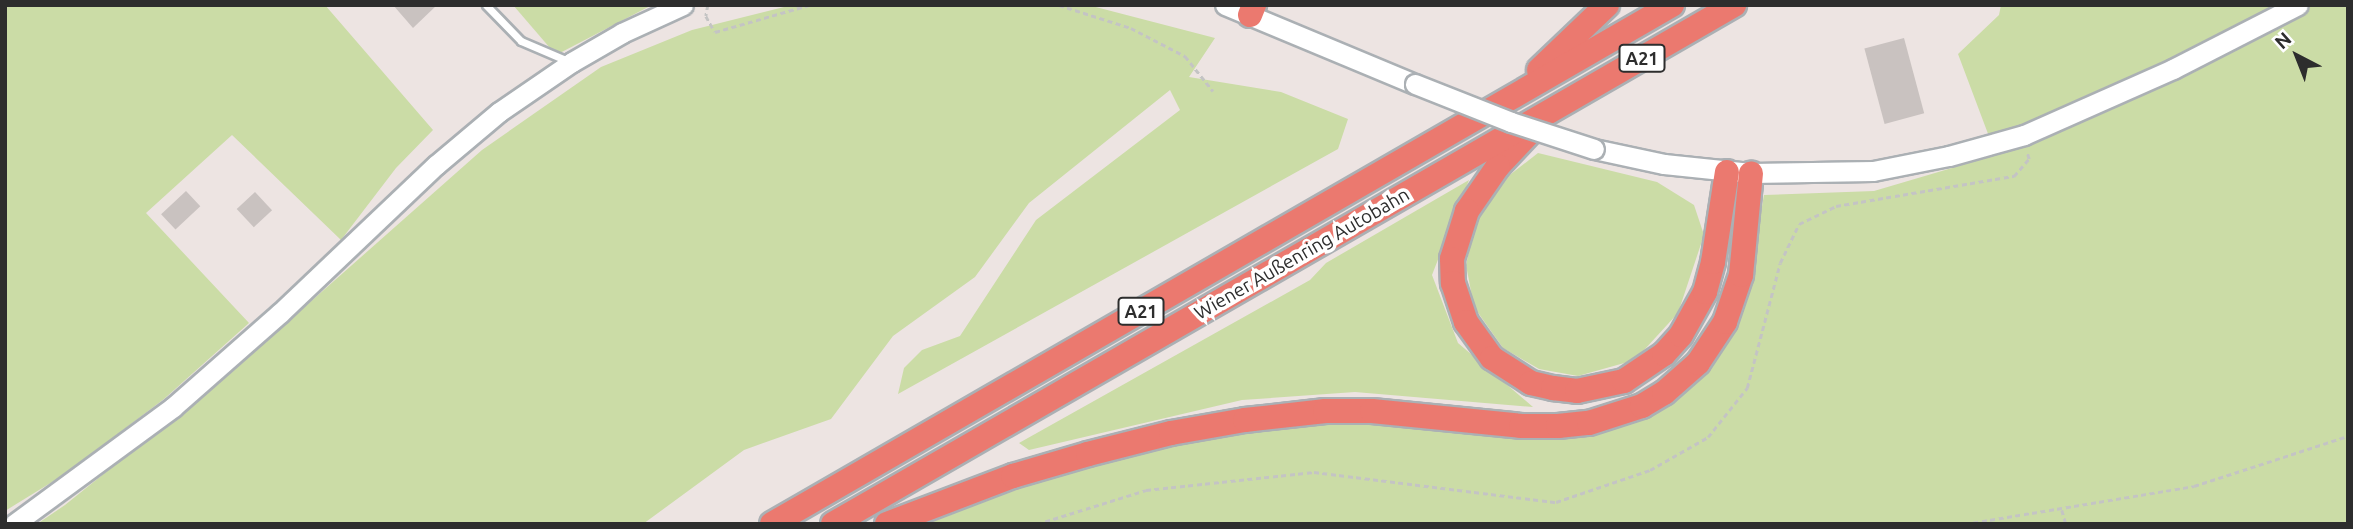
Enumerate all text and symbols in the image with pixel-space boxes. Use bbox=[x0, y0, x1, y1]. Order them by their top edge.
north arrow bbox=[2262, 21, 2332, 91]
text: N bbox=[2270, 27, 2296, 53]
road number: A21 bbox=[1618, 44, 1666, 72]
street label: Wiener Außenring Autobahn bbox=[1191, 183, 1413, 325]
road number: A21 bbox=[1116, 296, 1166, 326]

